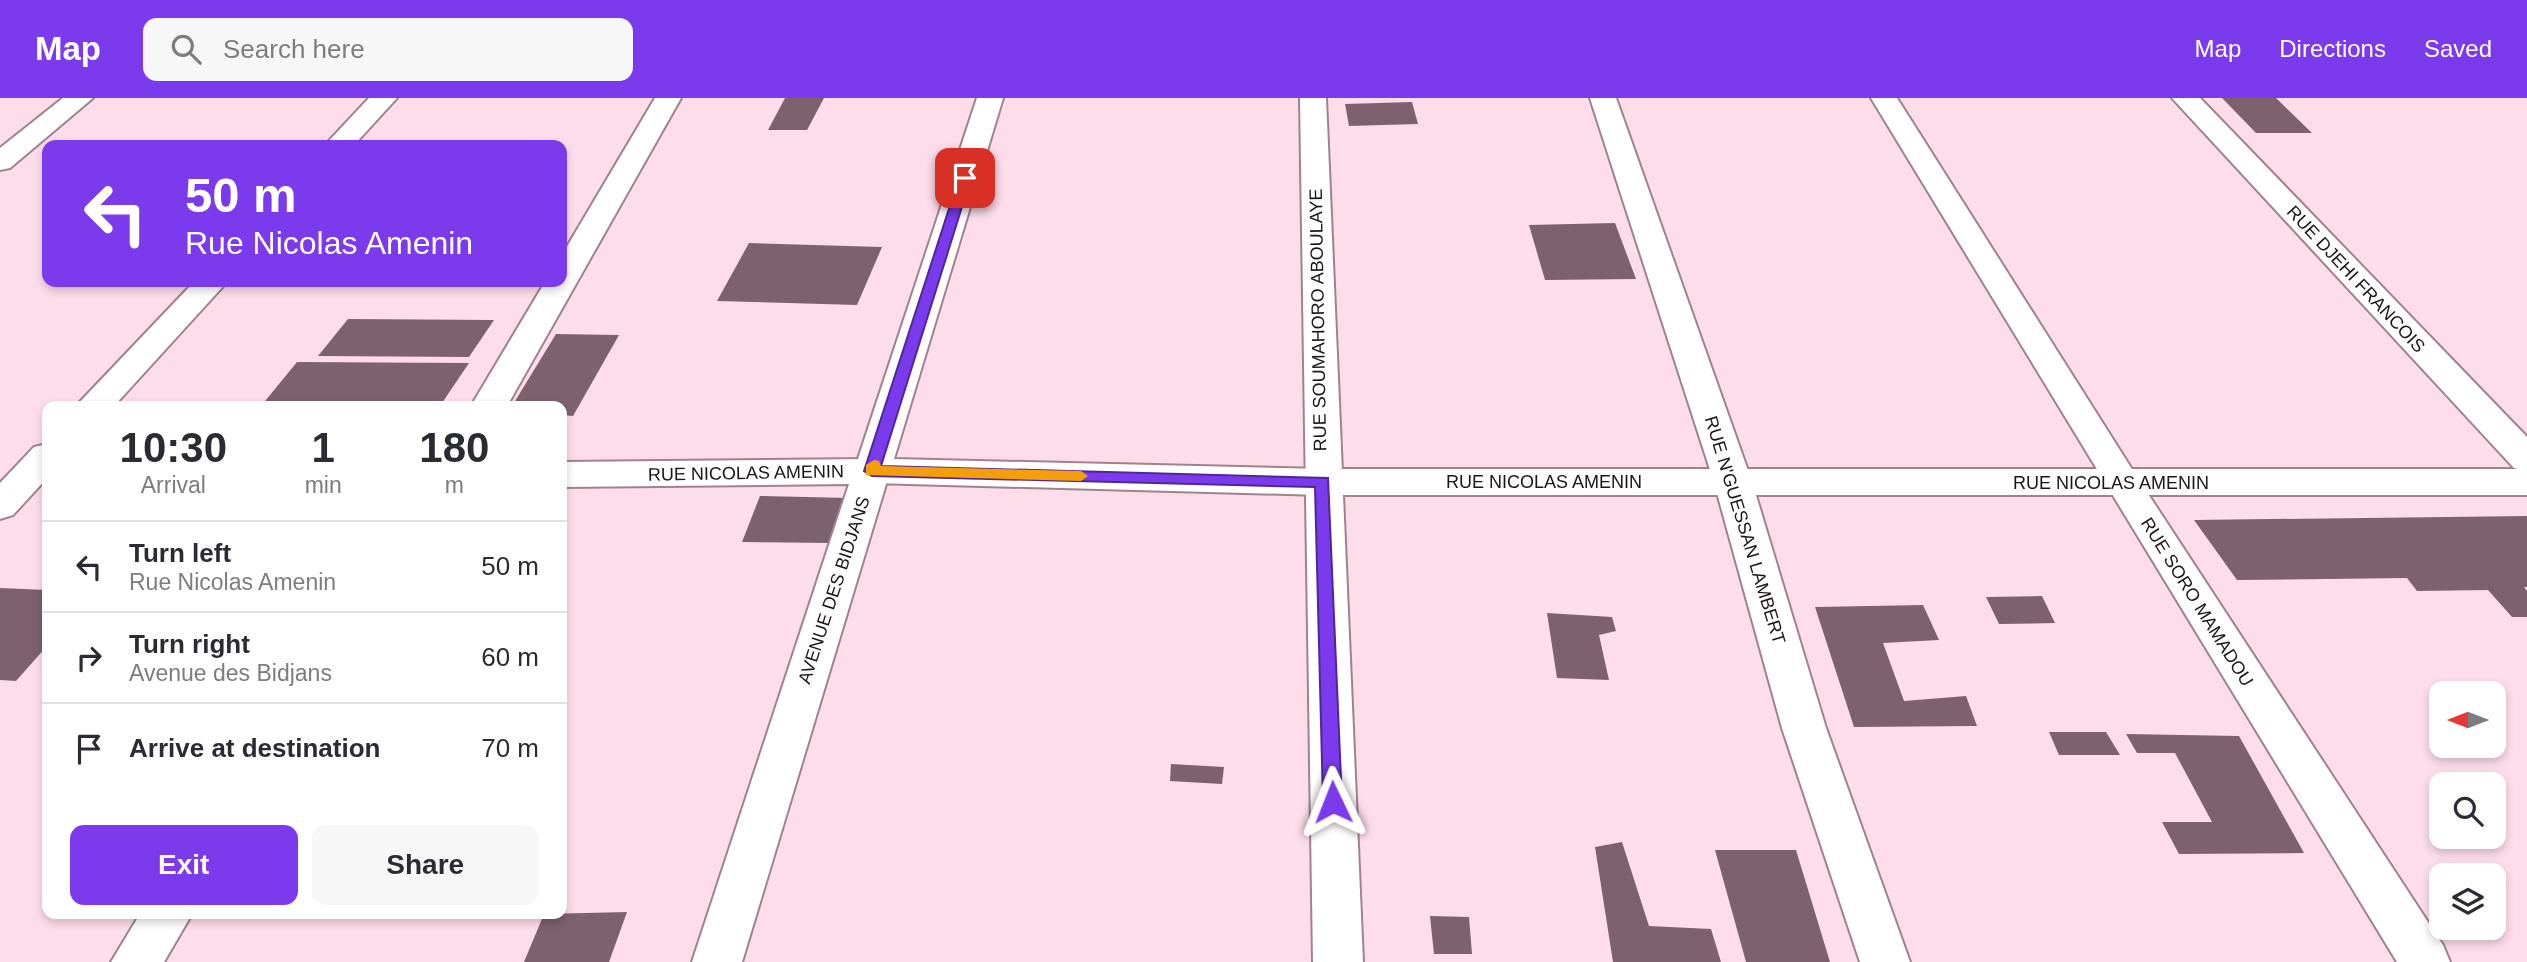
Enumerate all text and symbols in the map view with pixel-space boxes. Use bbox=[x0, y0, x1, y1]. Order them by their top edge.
search box bbox=[143, 18, 633, 81]
text: Map bbox=[35, 30, 101, 67]
icon: search bbox=[167, 30, 205, 68]
text: Search here bbox=[223, 34, 365, 64]
text: Map bbox=[2195, 35, 2241, 62]
text: Directions bbox=[2279, 35, 2386, 62]
text: Saved bbox=[2424, 35, 2492, 62]
pin bbox=[935, 148, 995, 208]
icon: arrive bbox=[946, 159, 984, 197]
icon: left bbox=[70, 168, 161, 259]
text: 50 m bbox=[185, 168, 297, 222]
street label: RUE SOUMAHORO ABOULAYE bbox=[1306, 188, 1330, 452]
street label: RUE DJEHI FRANCOIS bbox=[2283, 202, 2429, 356]
text: Rue Nicolas Amenin bbox=[185, 225, 473, 261]
street label: RUE N'GUESSAN LAMBERT bbox=[1701, 414, 1789, 646]
text: 10:30 bbox=[120, 424, 227, 471]
text: 1 bbox=[311, 424, 335, 471]
text: 180 bbox=[419, 424, 489, 471]
street label: RUE NICOLAS AMENIN bbox=[648, 461, 844, 485]
text: Arrival bbox=[141, 472, 206, 498]
text: min bbox=[305, 472, 342, 498]
text: m bbox=[445, 472, 464, 498]
street label: RUE NICOLAS AMENIN bbox=[1446, 472, 1642, 492]
street label: RUE NICOLAS AMENIN bbox=[2013, 473, 2209, 493]
street label: AVENUE DES BIDJANS bbox=[794, 494, 874, 686]
street label: RUE SORO MAMADOU bbox=[2137, 514, 2257, 690]
text: Turn left bbox=[129, 538, 231, 568]
icon: left bbox=[70, 548, 108, 586]
text: 50 m bbox=[481, 551, 539, 581]
text: Rue Nicolas Amenin bbox=[129, 569, 336, 595]
text: Turn right bbox=[129, 629, 250, 659]
icon: right bbox=[70, 639, 108, 677]
text: 60 m bbox=[481, 642, 539, 672]
text: Avenue des Bidjans bbox=[129, 660, 332, 686]
north arrow bbox=[2429, 681, 2506, 758]
map controls bbox=[2429, 681, 2506, 940]
icon: arrive bbox=[70, 730, 108, 768]
text: Arrive at destination bbox=[129, 733, 380, 763]
text: 70 m bbox=[481, 733, 539, 763]
position arrow bbox=[1296, 765, 1370, 839]
button: search bbox=[2429, 772, 2506, 849]
button: Exit bbox=[70, 825, 298, 905]
button: Share bbox=[312, 825, 539, 905]
button: layers bbox=[2429, 863, 2506, 940]

